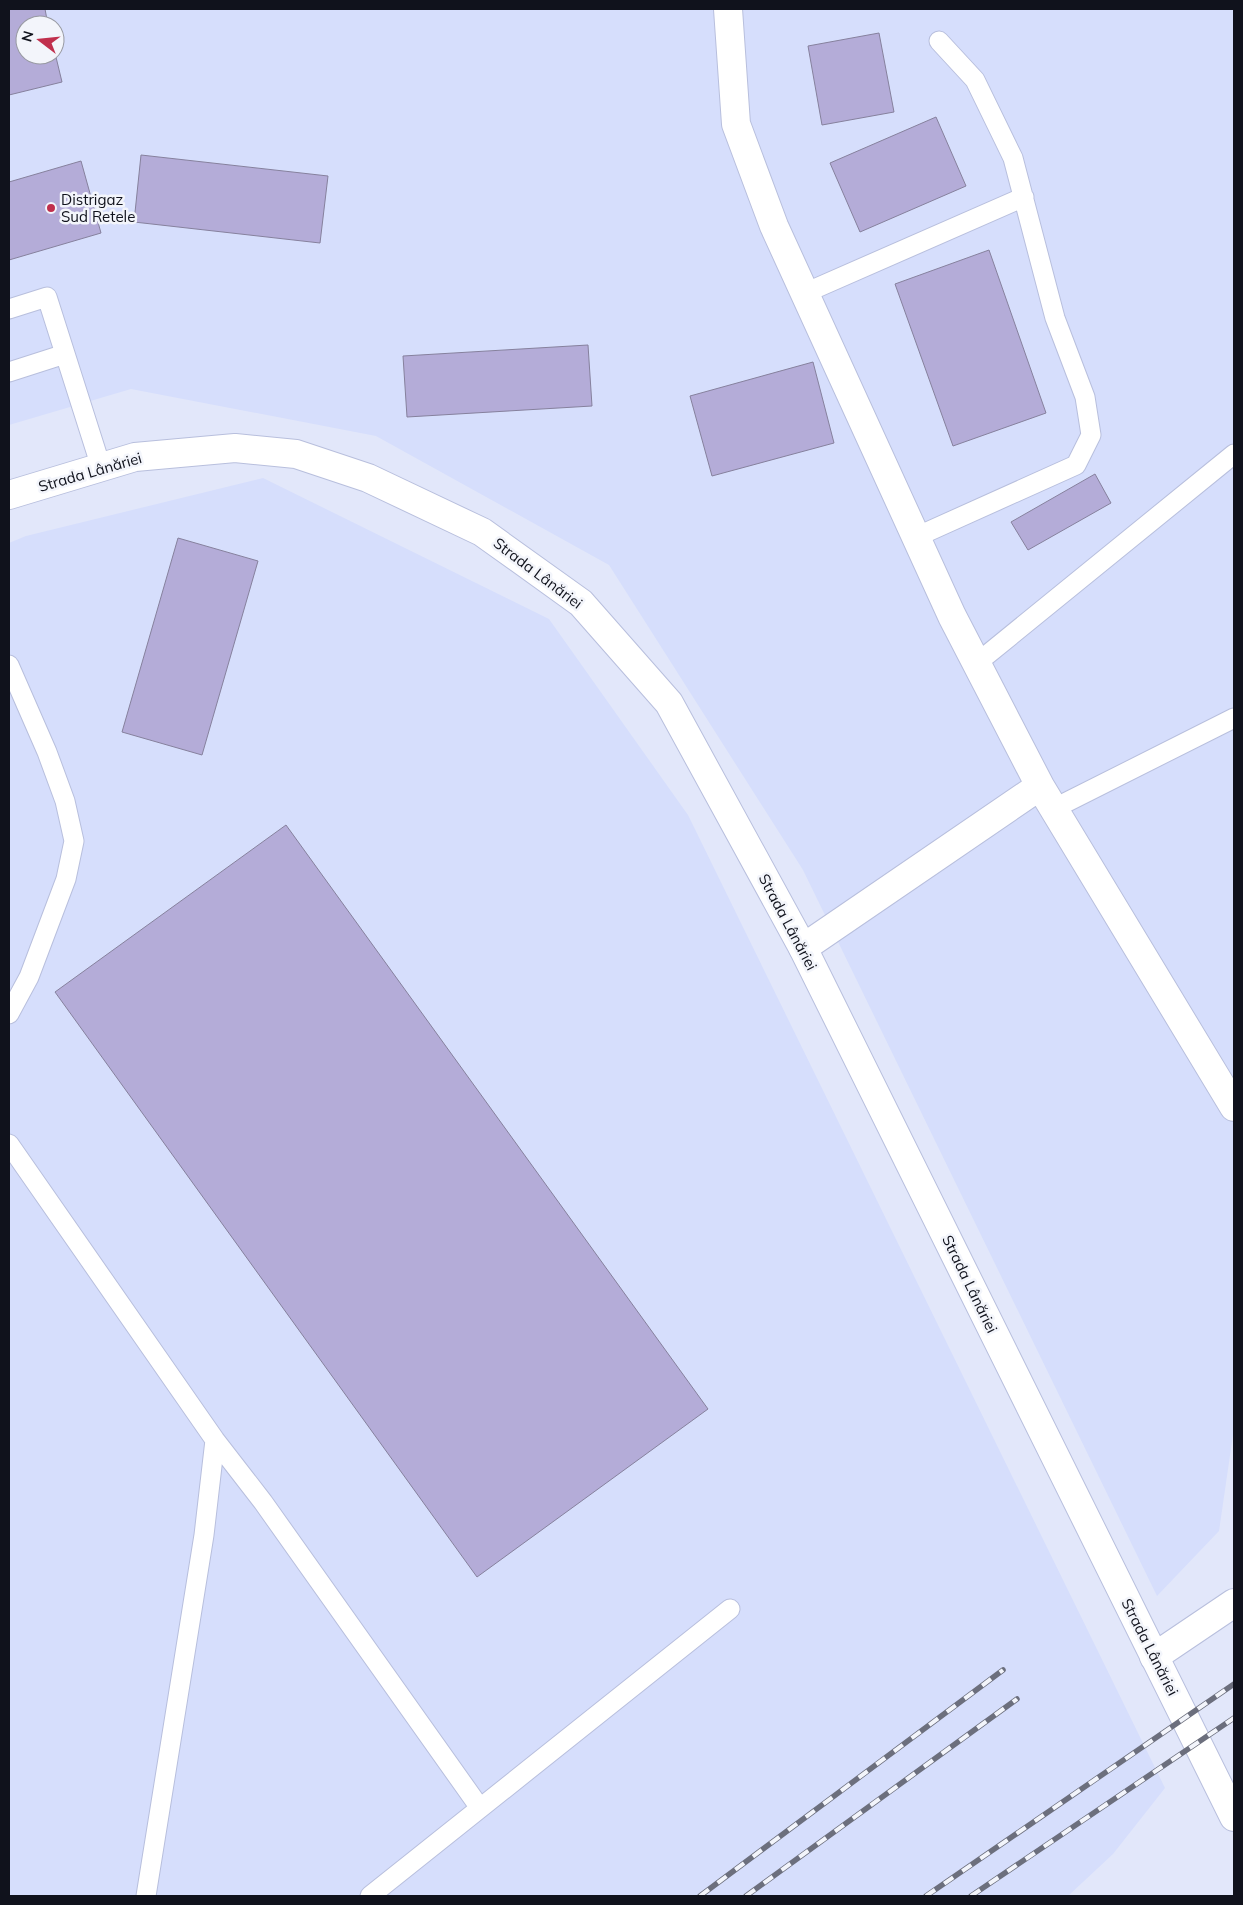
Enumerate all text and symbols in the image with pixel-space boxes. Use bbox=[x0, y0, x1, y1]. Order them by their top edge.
north arrow bbox=[15, 15, 65, 65]
text: N bbox=[17, 29, 38, 44]
place label: Distrigaz Sud Retele bbox=[61, 190, 135, 226]
marker: Distrigaz Sud Retele bbox=[45, 202, 57, 214]
street label: Strada Lânăriei bbox=[36, 448, 144, 496]
street label: Strada Lânăriei bbox=[490, 533, 586, 613]
street label: Strada Lânăriei bbox=[755, 870, 821, 974]
street label: Strada Lânăriei bbox=[938, 1232, 1002, 1336]
street label: Strada Lânăriei bbox=[1117, 1595, 1183, 1699]

